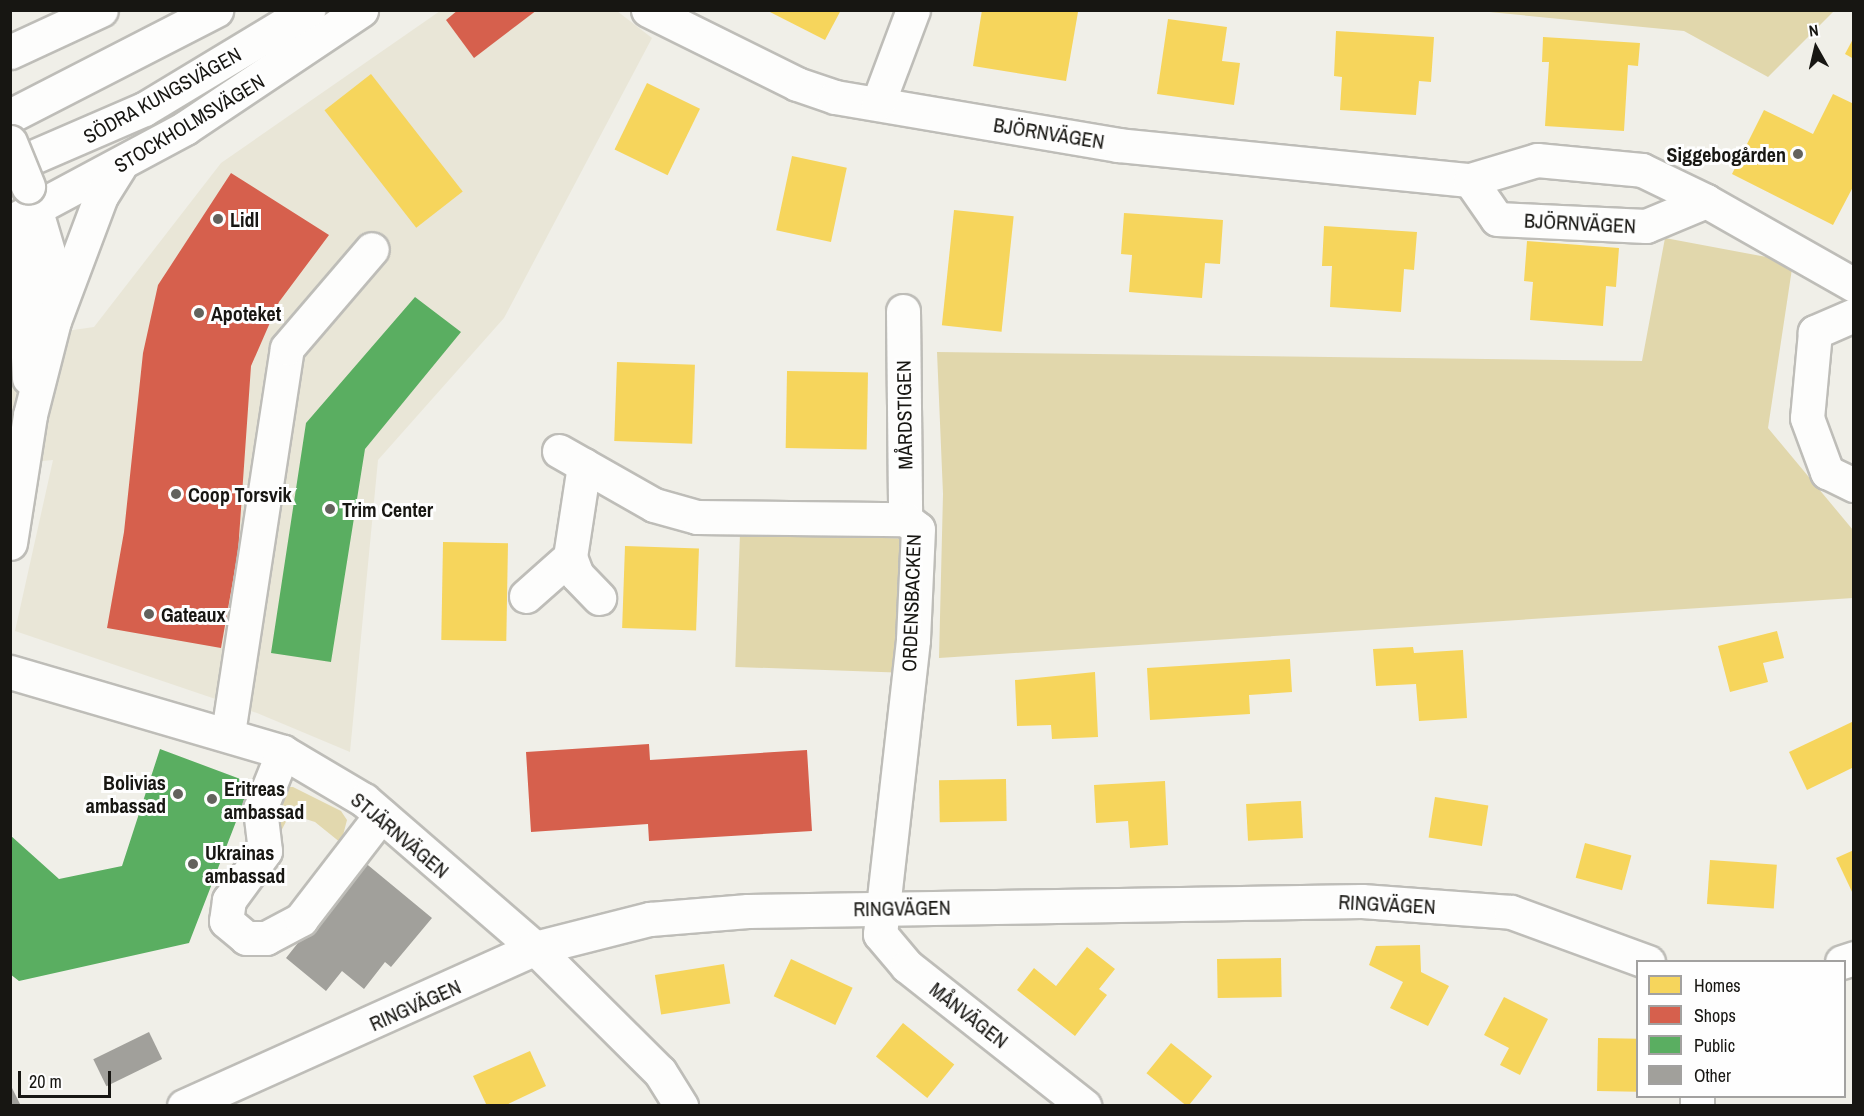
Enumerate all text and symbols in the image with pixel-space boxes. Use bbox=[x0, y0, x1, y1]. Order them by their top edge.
north arrow bbox=[1786, 18, 1846, 78]
text: N bbox=[1807, 19, 1820, 42]
street label: SÖDRA KUNGSVÄGEN bbox=[79, 41, 245, 149]
street label: STOCKHOLMSVÄGEN bbox=[110, 69, 268, 177]
street label: BJÖRNVÄGEN bbox=[992, 112, 1106, 154]
place label: Siggebogården bbox=[1667, 142, 1786, 166]
marker: Siggebogården bbox=[1791, 147, 1805, 161]
place label: Lidl bbox=[230, 207, 259, 231]
street label: BJÖRNVÄGEN bbox=[1524, 208, 1636, 238]
marker: Lidl bbox=[211, 212, 225, 226]
place label: Apoteket bbox=[211, 301, 281, 325]
marker: Apoteket bbox=[192, 306, 206, 320]
street label: MÅRDSTIGEN bbox=[891, 360, 917, 470]
place label: Coop Torsvik bbox=[188, 482, 292, 506]
marker: Coop Torsvik bbox=[169, 487, 183, 501]
place label: Trim Center bbox=[342, 497, 433, 521]
marker: Trim Center bbox=[323, 502, 337, 516]
street label: ORDENSBACKEN bbox=[897, 534, 925, 672]
place label: Gateaux bbox=[161, 602, 226, 626]
marker: Gateaux bbox=[142, 607, 156, 621]
place label: Bolivias ambassad bbox=[86, 771, 166, 818]
place label: Eritreas ambassad bbox=[224, 776, 304, 823]
marker: Bolivias ambassad bbox=[171, 787, 185, 801]
street label: STJÄRNVÄGEN bbox=[346, 787, 454, 883]
marker: Eritreas ambassad bbox=[205, 792, 219, 806]
place label: Ukrainas ambassad bbox=[205, 840, 285, 887]
marker: Ukrainas ambassad bbox=[186, 857, 200, 871]
street label: RINGVÄGEN bbox=[1338, 889, 1436, 919]
street label: RINGVÄGEN bbox=[853, 895, 951, 921]
legend bbox=[1636, 960, 1846, 1098]
text: Homes bbox=[1694, 973, 1741, 998]
street label: RINGVÄGEN bbox=[366, 974, 464, 1036]
street label: MÅNVÄGEN bbox=[925, 977, 1013, 1053]
text: Shops bbox=[1694, 1003, 1736, 1028]
text: Public bbox=[1694, 1033, 1735, 1058]
scale bar bbox=[21, 1059, 114, 1097]
text: Other bbox=[1694, 1063, 1731, 1088]
text: 20 m bbox=[29, 1069, 62, 1094]

